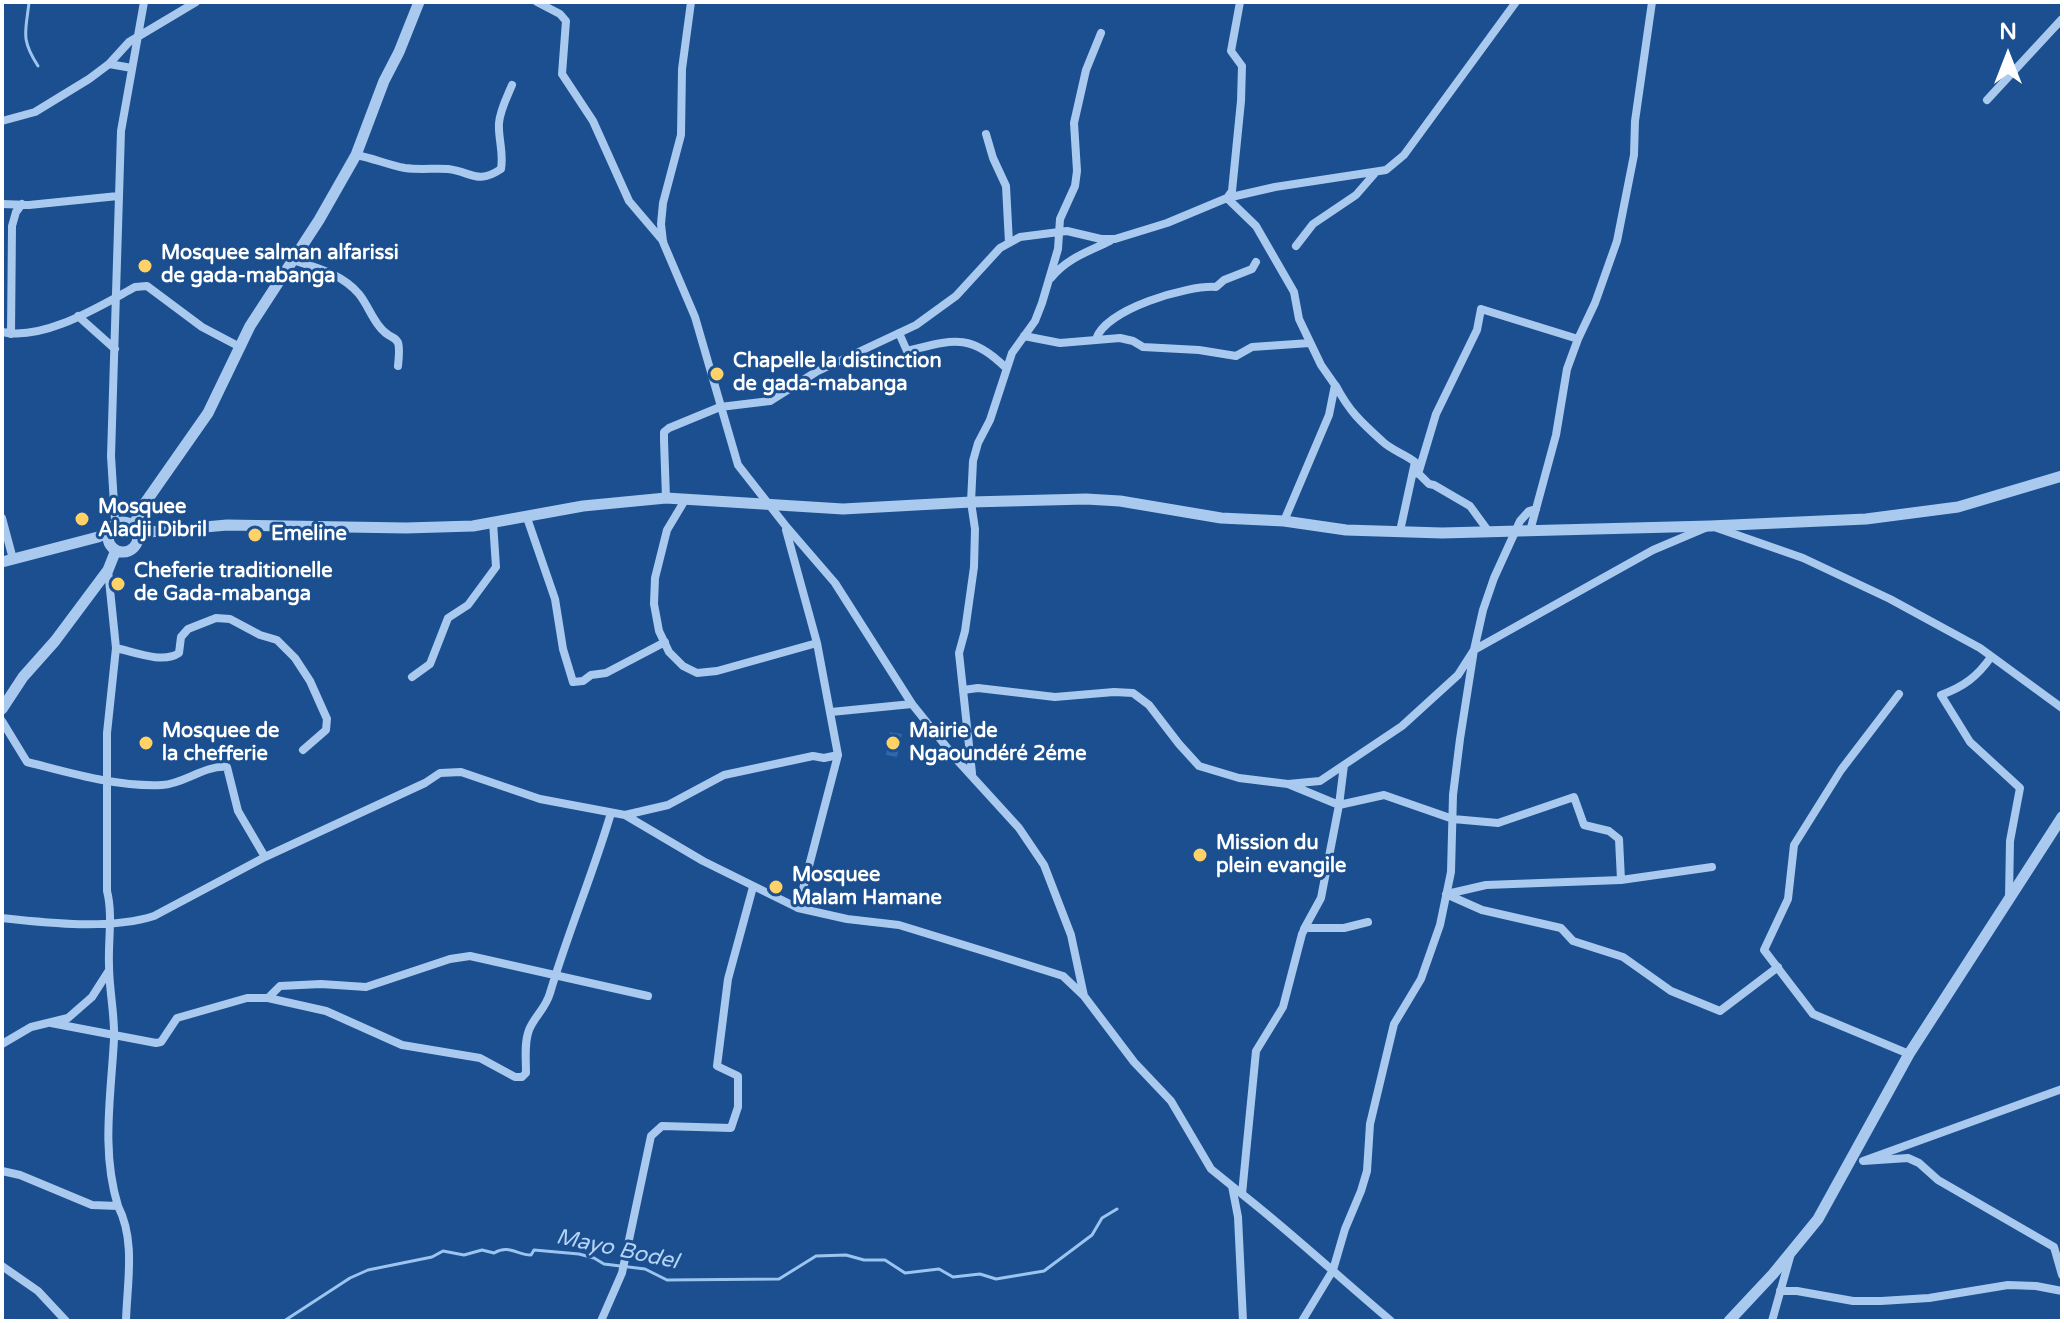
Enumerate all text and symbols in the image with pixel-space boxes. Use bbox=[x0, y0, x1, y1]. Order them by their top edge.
north arrow bbox=[1968, 16, 2048, 96]
text: N bbox=[1999, 19, 2017, 45]
place label: Mosquee salman alfarissi de gada-mabanga bbox=[161, 242, 399, 289]
marker: Mosquee salman alfarissi de gada-mabanga bbox=[136, 257, 154, 275]
place label: Chapelle la distinction de gada-mabanga bbox=[733, 350, 942, 397]
marker: Chapelle la distinction de gada-mabanga bbox=[708, 365, 726, 383]
place label: Mosquee Aladji Dibril bbox=[98, 496, 207, 543]
marker: Mosquee Aladji Dibril bbox=[73, 510, 91, 528]
place label: Emeline bbox=[271, 523, 347, 547]
marker: Emeline bbox=[246, 526, 264, 544]
place label: Cheferie traditionelle de Gada-mabanga bbox=[134, 560, 333, 607]
marker: Cheferie traditionelle de Gada-mabanga bbox=[109, 575, 127, 593]
place label: Mosquee de la chefferie bbox=[162, 720, 279, 767]
place label: Mairie de Ngaoundéré 2éme bbox=[909, 720, 1087, 767]
marker: Mosquee de la chefferie bbox=[137, 734, 155, 752]
marker: Mairie de Ngaoundéré 2éme bbox=[884, 734, 902, 752]
place label: Mission du plein evangile bbox=[1216, 832, 1346, 879]
marker: Mission du plein evangile bbox=[1191, 846, 1209, 864]
place label: Mosquee Malam Hamane bbox=[792, 864, 942, 911]
marker: Mosquee Malam Hamane bbox=[767, 878, 785, 896]
water label: Mayo Bodel bbox=[553, 1224, 681, 1276]

